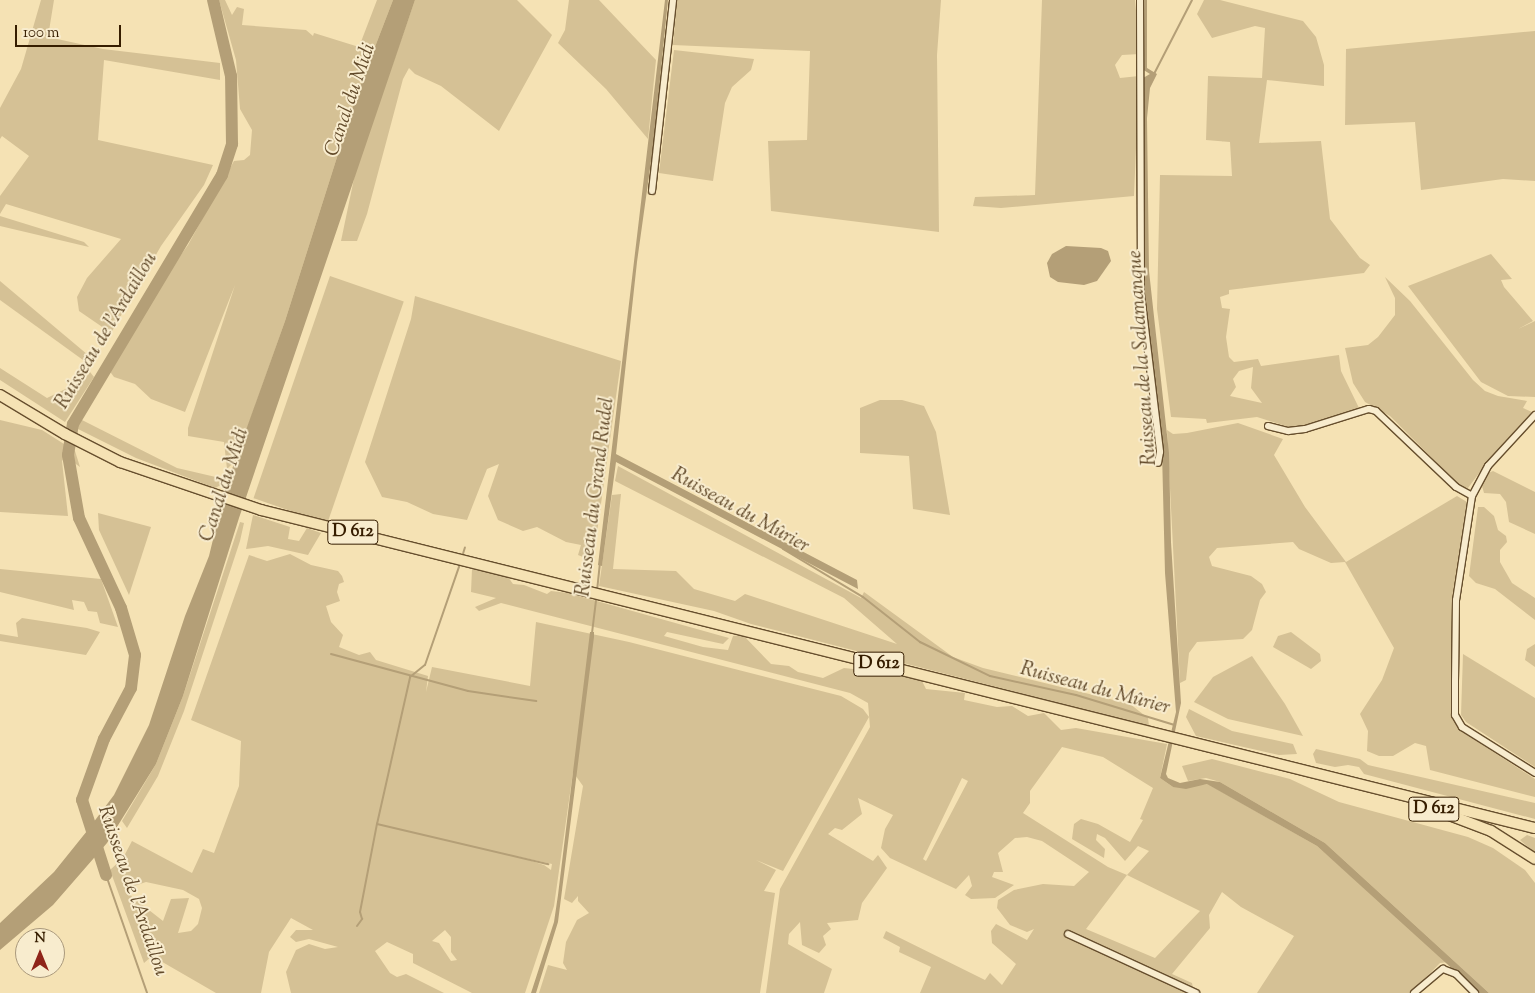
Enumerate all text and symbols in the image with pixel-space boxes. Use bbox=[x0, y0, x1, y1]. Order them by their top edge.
scale bar bbox=[18, 15, 124, 47]
text: 100 m bbox=[23, 23, 59, 44]
water label: Canal du Midi bbox=[320, 40, 382, 160]
water label: Ruisseau de l'Ardaillou bbox=[51, 248, 163, 414]
water label: Ruisseau de la Salamanque bbox=[1124, 250, 1162, 466]
water label: Ruisseau du Grand Rudel bbox=[572, 396, 620, 598]
water label: Canal du Midi bbox=[195, 425, 255, 545]
water label: Ruisseau du Mûrier bbox=[667, 463, 813, 559]
road number: D 612 bbox=[327, 516, 379, 548]
road number: D 612 bbox=[853, 649, 905, 680]
water label: Ruisseau du Mûrier bbox=[1017, 657, 1173, 721]
road number: D 612 bbox=[1408, 794, 1460, 824]
water label: Ruisseau de l'Ardaillou bbox=[92, 803, 172, 979]
north arrow bbox=[15, 928, 65, 978]
text: N bbox=[34, 929, 46, 949]

